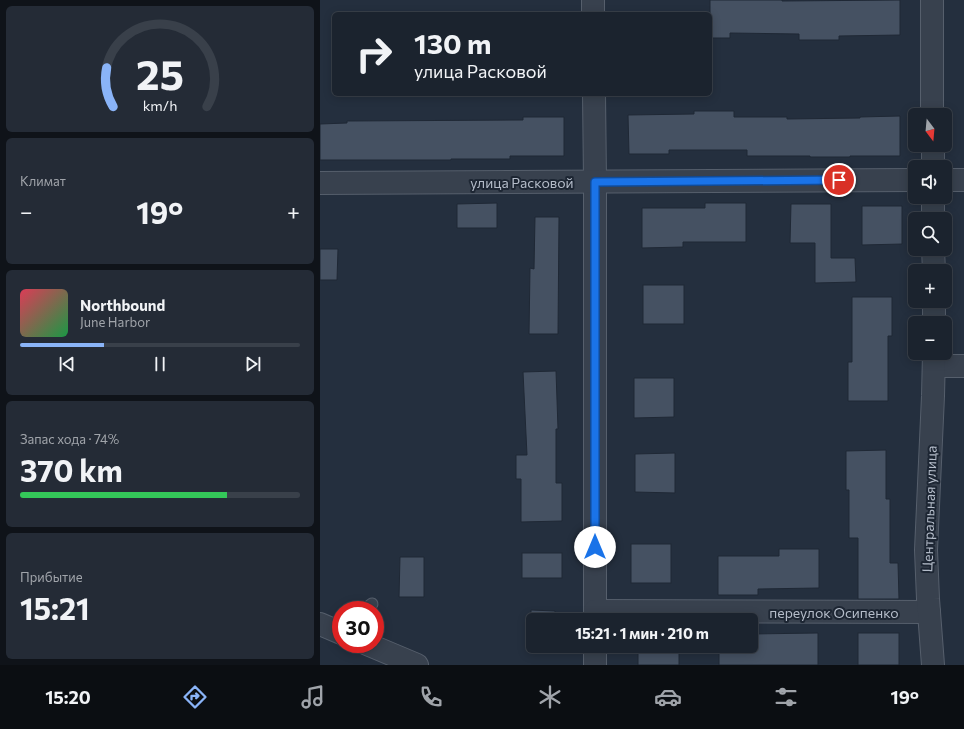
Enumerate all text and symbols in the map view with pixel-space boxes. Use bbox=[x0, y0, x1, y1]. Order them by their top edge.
text: 130 m bbox=[414, 26, 491, 60]
icon: right bbox=[348, 28, 400, 80]
text: 25 bbox=[136, 48, 184, 99]
text: улица Расковой bbox=[414, 60, 547, 82]
text: km/h bbox=[143, 95, 177, 113]
north arrow bbox=[908, 108, 952, 152]
map controls bbox=[908, 108, 952, 360]
button: sound bbox=[908, 160, 952, 204]
pin bbox=[822, 163, 856, 197]
icon: arrive bbox=[828, 169, 850, 191]
text: Климат bbox=[20, 173, 66, 189]
street label: улица Расковой bbox=[470, 174, 574, 191]
text: 19° bbox=[136, 193, 183, 230]
text: − bbox=[20, 198, 33, 225]
text: + bbox=[287, 198, 300, 225]
button: search bbox=[908, 212, 952, 256]
button: + bbox=[908, 264, 952, 308]
text: Northbound bbox=[80, 296, 165, 314]
text: June Harbor bbox=[80, 314, 150, 330]
button: − bbox=[908, 316, 952, 360]
icon: previous bbox=[56, 353, 78, 375]
icon: pause bbox=[149, 353, 171, 375]
icon: next bbox=[242, 353, 264, 375]
text: Запас хода · 74% bbox=[20, 431, 119, 447]
street label: Центральная улица bbox=[918, 445, 940, 573]
text: 370 km bbox=[20, 451, 123, 488]
position arrow bbox=[574, 526, 616, 568]
text: Прибытие bbox=[20, 569, 83, 585]
text: 15:21 bbox=[20, 589, 90, 626]
speed limit sign: 30 bbox=[332, 601, 384, 653]
street label: переулок Осипенко bbox=[769, 604, 899, 621]
text: 15:21 · 1 мин · 210 m bbox=[575, 624, 709, 642]
icon: directions bbox=[181, 683, 209, 711]
icon: music bbox=[299, 683, 327, 711]
icon: phone bbox=[417, 683, 445, 711]
icon: climate bbox=[536, 683, 564, 711]
icon: car bbox=[654, 683, 682, 711]
icon: filters bbox=[772, 683, 800, 711]
text: 15:20 bbox=[45, 686, 91, 708]
text: 19° bbox=[891, 686, 919, 708]

